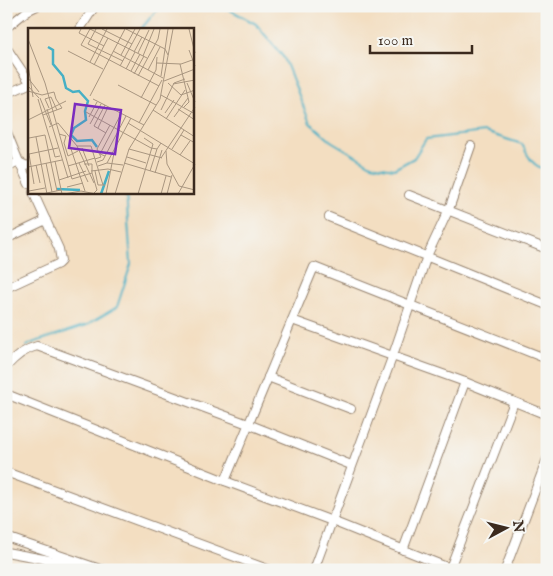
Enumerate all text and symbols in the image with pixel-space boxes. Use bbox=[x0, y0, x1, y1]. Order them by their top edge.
scale bar bbox=[370, 22, 473, 54]
inset map bbox=[28, 28, 194, 194]
text: 100 m bbox=[378, 31, 414, 50]
north arrow bbox=[480, 504, 530, 554]
text: N bbox=[508, 518, 528, 534]

